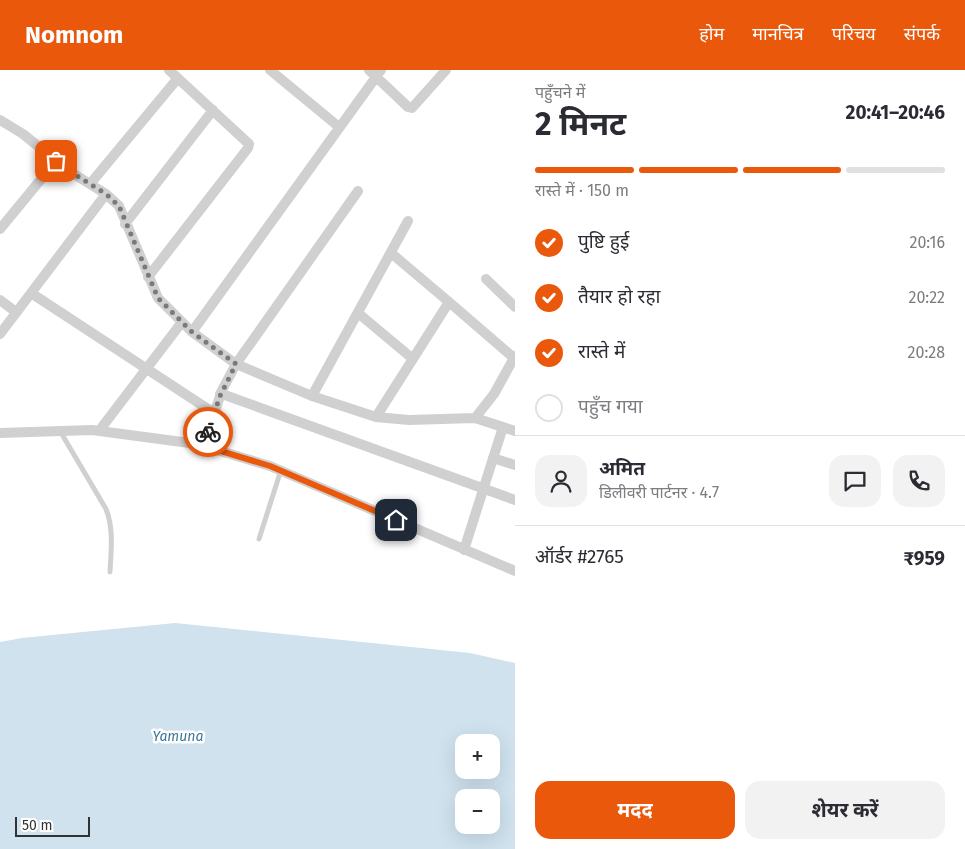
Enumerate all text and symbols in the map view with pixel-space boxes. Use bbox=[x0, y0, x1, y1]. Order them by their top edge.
text: Nomnom bbox=[25, 21, 123, 49]
text: होम bbox=[699, 23, 724, 45]
text: मानचित्र bbox=[752, 23, 804, 45]
text: परिचय bbox=[832, 23, 876, 45]
text: संपर्क bbox=[904, 23, 940, 45]
text: पहुँचने में bbox=[535, 83, 585, 102]
text: 20:41–20:46 bbox=[846, 101, 945, 124]
text: 2 मिनट bbox=[535, 105, 626, 143]
pin bbox=[35, 140, 77, 182]
icon: bag bbox=[42, 147, 70, 175]
text: रास्ते में · 150 m bbox=[535, 181, 629, 200]
icon: check bbox=[535, 229, 563, 257]
text: पुष्टि हुई bbox=[578, 230, 629, 253]
text: 20:16 bbox=[909, 233, 945, 252]
icon: check bbox=[535, 284, 563, 312]
text: तैयार हो रहा bbox=[578, 285, 660, 308]
text: 20:22 bbox=[908, 288, 945, 307]
icon: check bbox=[535, 339, 563, 367]
text: रास्ते में bbox=[578, 340, 625, 363]
text: 20:28 bbox=[908, 343, 945, 362]
text: पहुँच गया bbox=[578, 395, 643, 418]
courier bbox=[183, 407, 233, 457]
icon: bike bbox=[194, 418, 222, 446]
button: person bbox=[535, 455, 587, 507]
button: chat bbox=[829, 455, 881, 507]
button: phone bbox=[893, 455, 945, 507]
text: अमित bbox=[599, 457, 645, 480]
text: डिलीवरी पार्टनर · 4.7 bbox=[599, 483, 719, 502]
pin bbox=[375, 499, 417, 541]
icon: home bbox=[382, 506, 410, 534]
text: ऑर्डर #2765 bbox=[535, 545, 624, 568]
text: ₹959 bbox=[904, 547, 945, 570]
water label: Yamuna bbox=[153, 728, 203, 745]
map controls bbox=[455, 734, 500, 834]
button: + bbox=[455, 734, 500, 779]
button: मदद bbox=[535, 781, 735, 839]
button: शेयर करें bbox=[745, 781, 945, 839]
button: − bbox=[455, 789, 500, 834]
scale bar bbox=[15, 814, 90, 837]
text: 50 m bbox=[22, 817, 53, 834]

